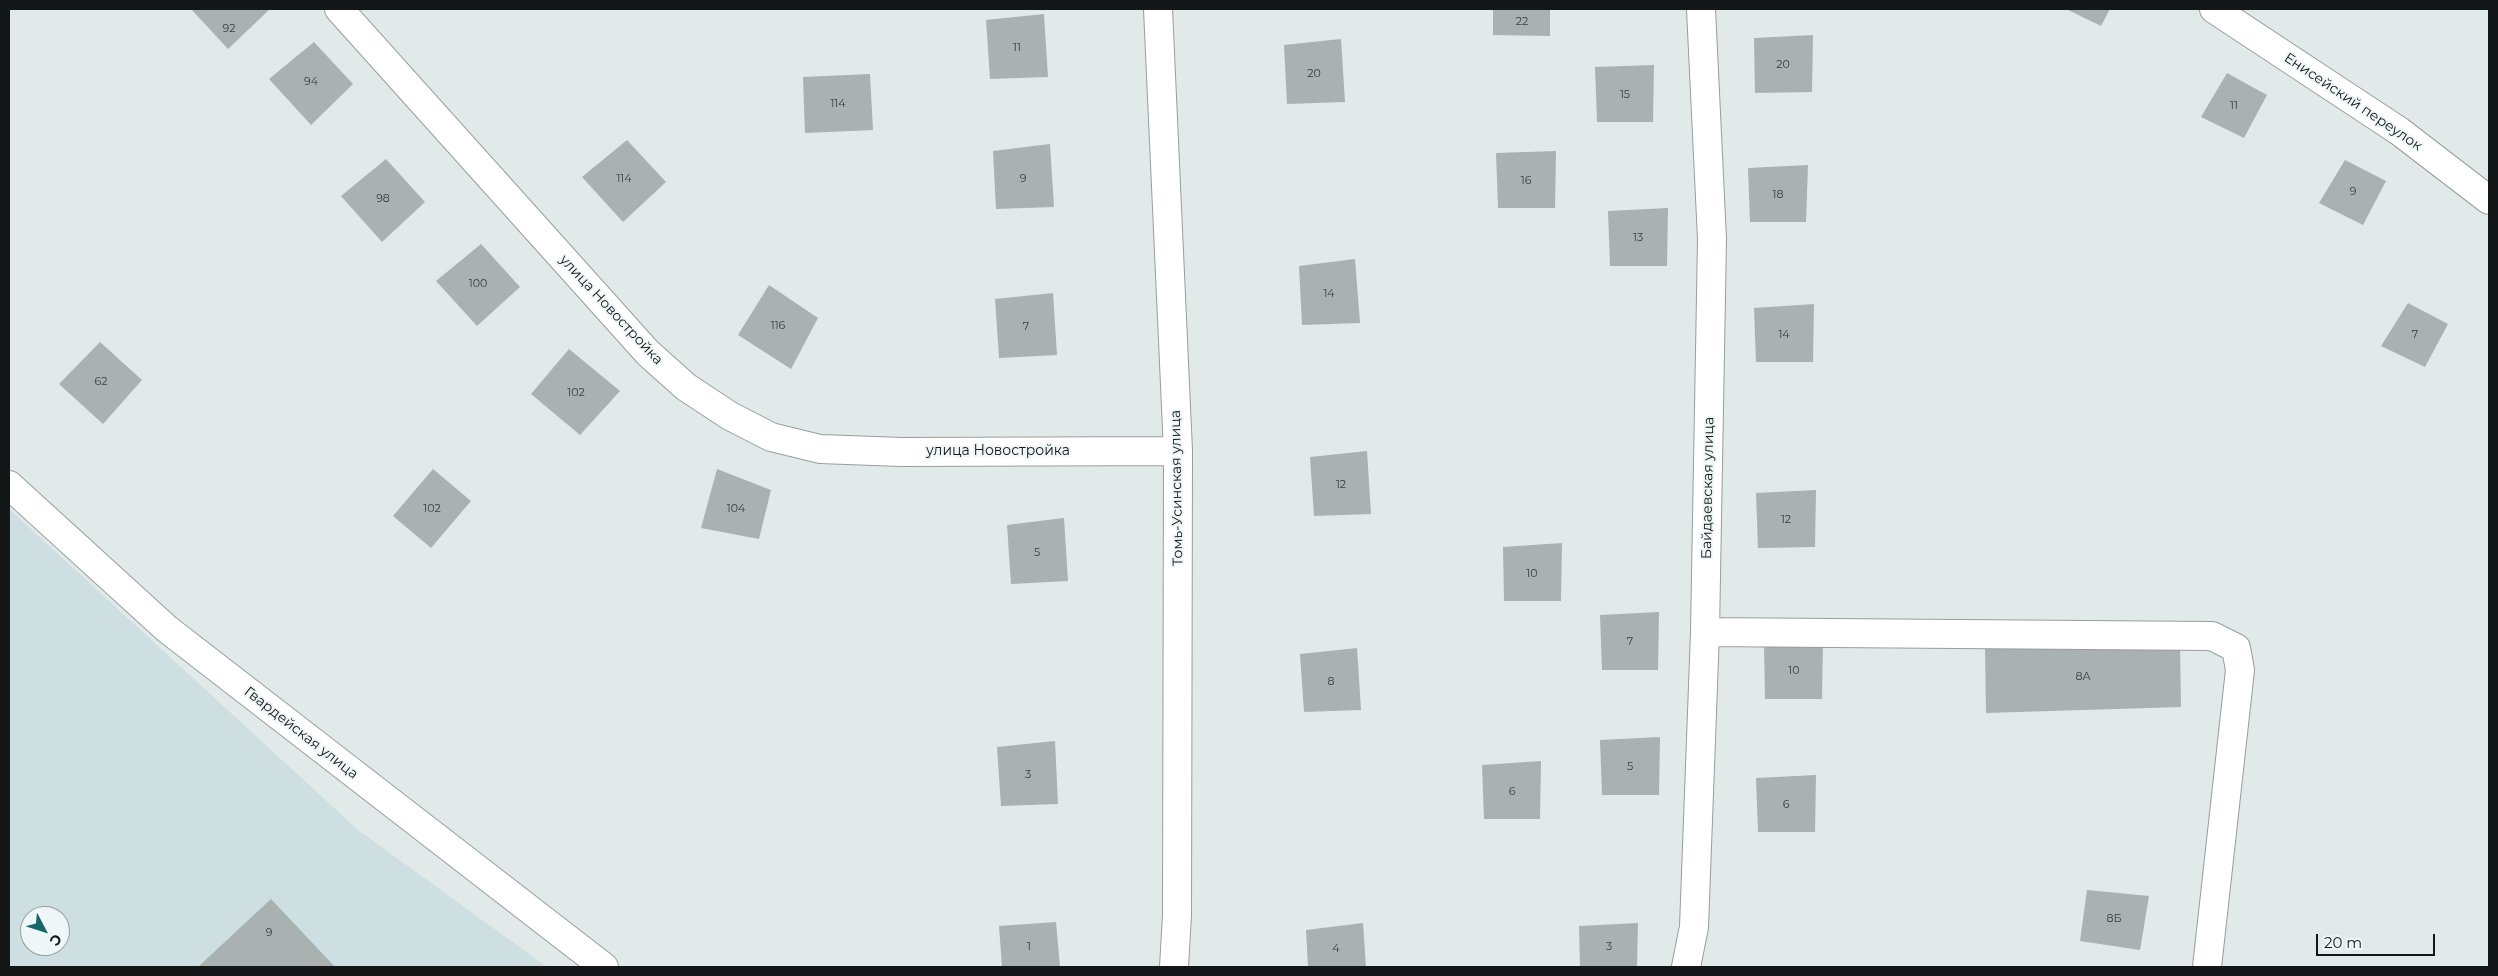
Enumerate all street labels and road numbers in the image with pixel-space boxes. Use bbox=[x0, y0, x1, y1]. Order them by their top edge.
street label: Енисейский переулок bbox=[2281, 49, 2425, 155]
street label: улица Новостройка bbox=[556, 252, 666, 368]
street label: Томь-Усинская улица bbox=[1167, 410, 1187, 566]
street label: Байдаевская улица bbox=[1698, 417, 1718, 559]
street label: улица Новостройка bbox=[926, 443, 1070, 459]
street label: Гвардейская улица bbox=[241, 683, 361, 783]

